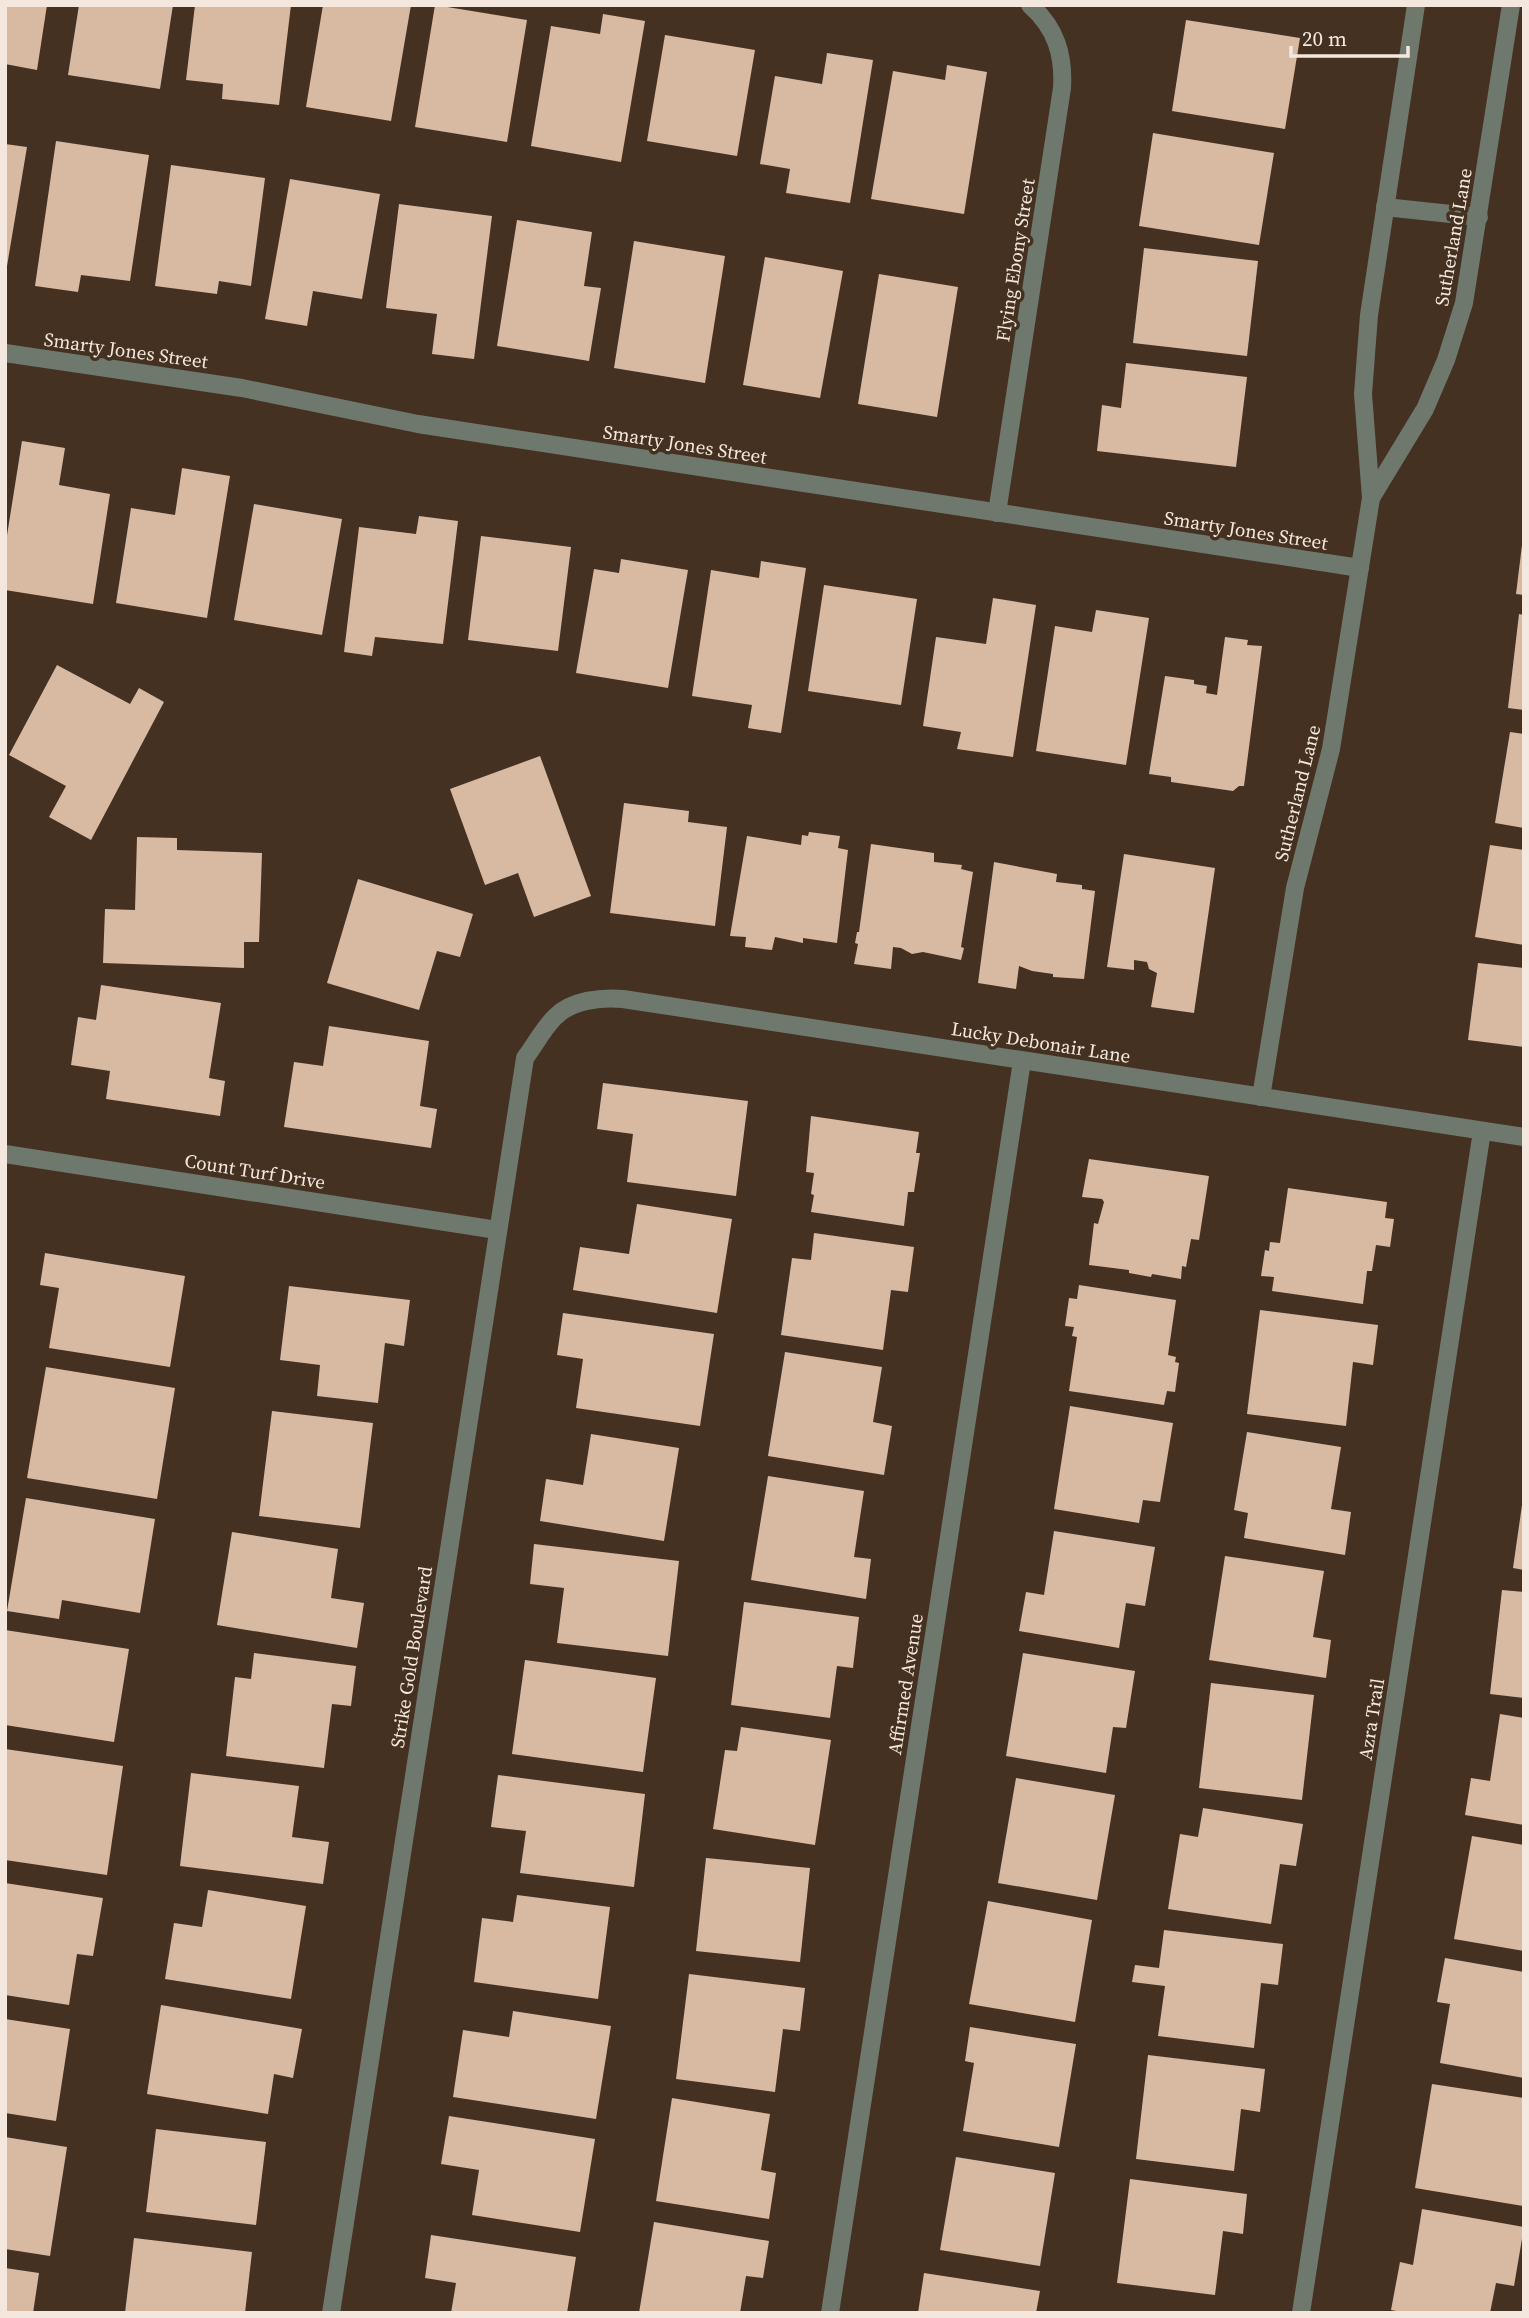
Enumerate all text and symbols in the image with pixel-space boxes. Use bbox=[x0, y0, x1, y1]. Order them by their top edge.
scale bar bbox=[1291, 14, 1408, 58]
text: 20 m bbox=[1302, 24, 1347, 53]
street label: Sutherland Lane bbox=[1428, 166, 1478, 308]
street label: Flying Ebony Street bbox=[989, 176, 1041, 343]
street label: Smarty Jones Street bbox=[42, 326, 210, 374]
street label: Smarty Jones Street bbox=[601, 418, 769, 470]
street label: Smarty Jones Street bbox=[1162, 504, 1330, 556]
street label: Sutherland Lane bbox=[1268, 722, 1326, 864]
street label: Lucky Debonair Lane bbox=[949, 1015, 1133, 1069]
street label: Count Turf Drive bbox=[183, 1147, 327, 1195]
street label: Strike Gold Boulevard bbox=[384, 1564, 438, 1750]
street label: Affirmed Avenue bbox=[881, 1612, 929, 1756]
street label: Azra Trail bbox=[1352, 1676, 1390, 1762]

